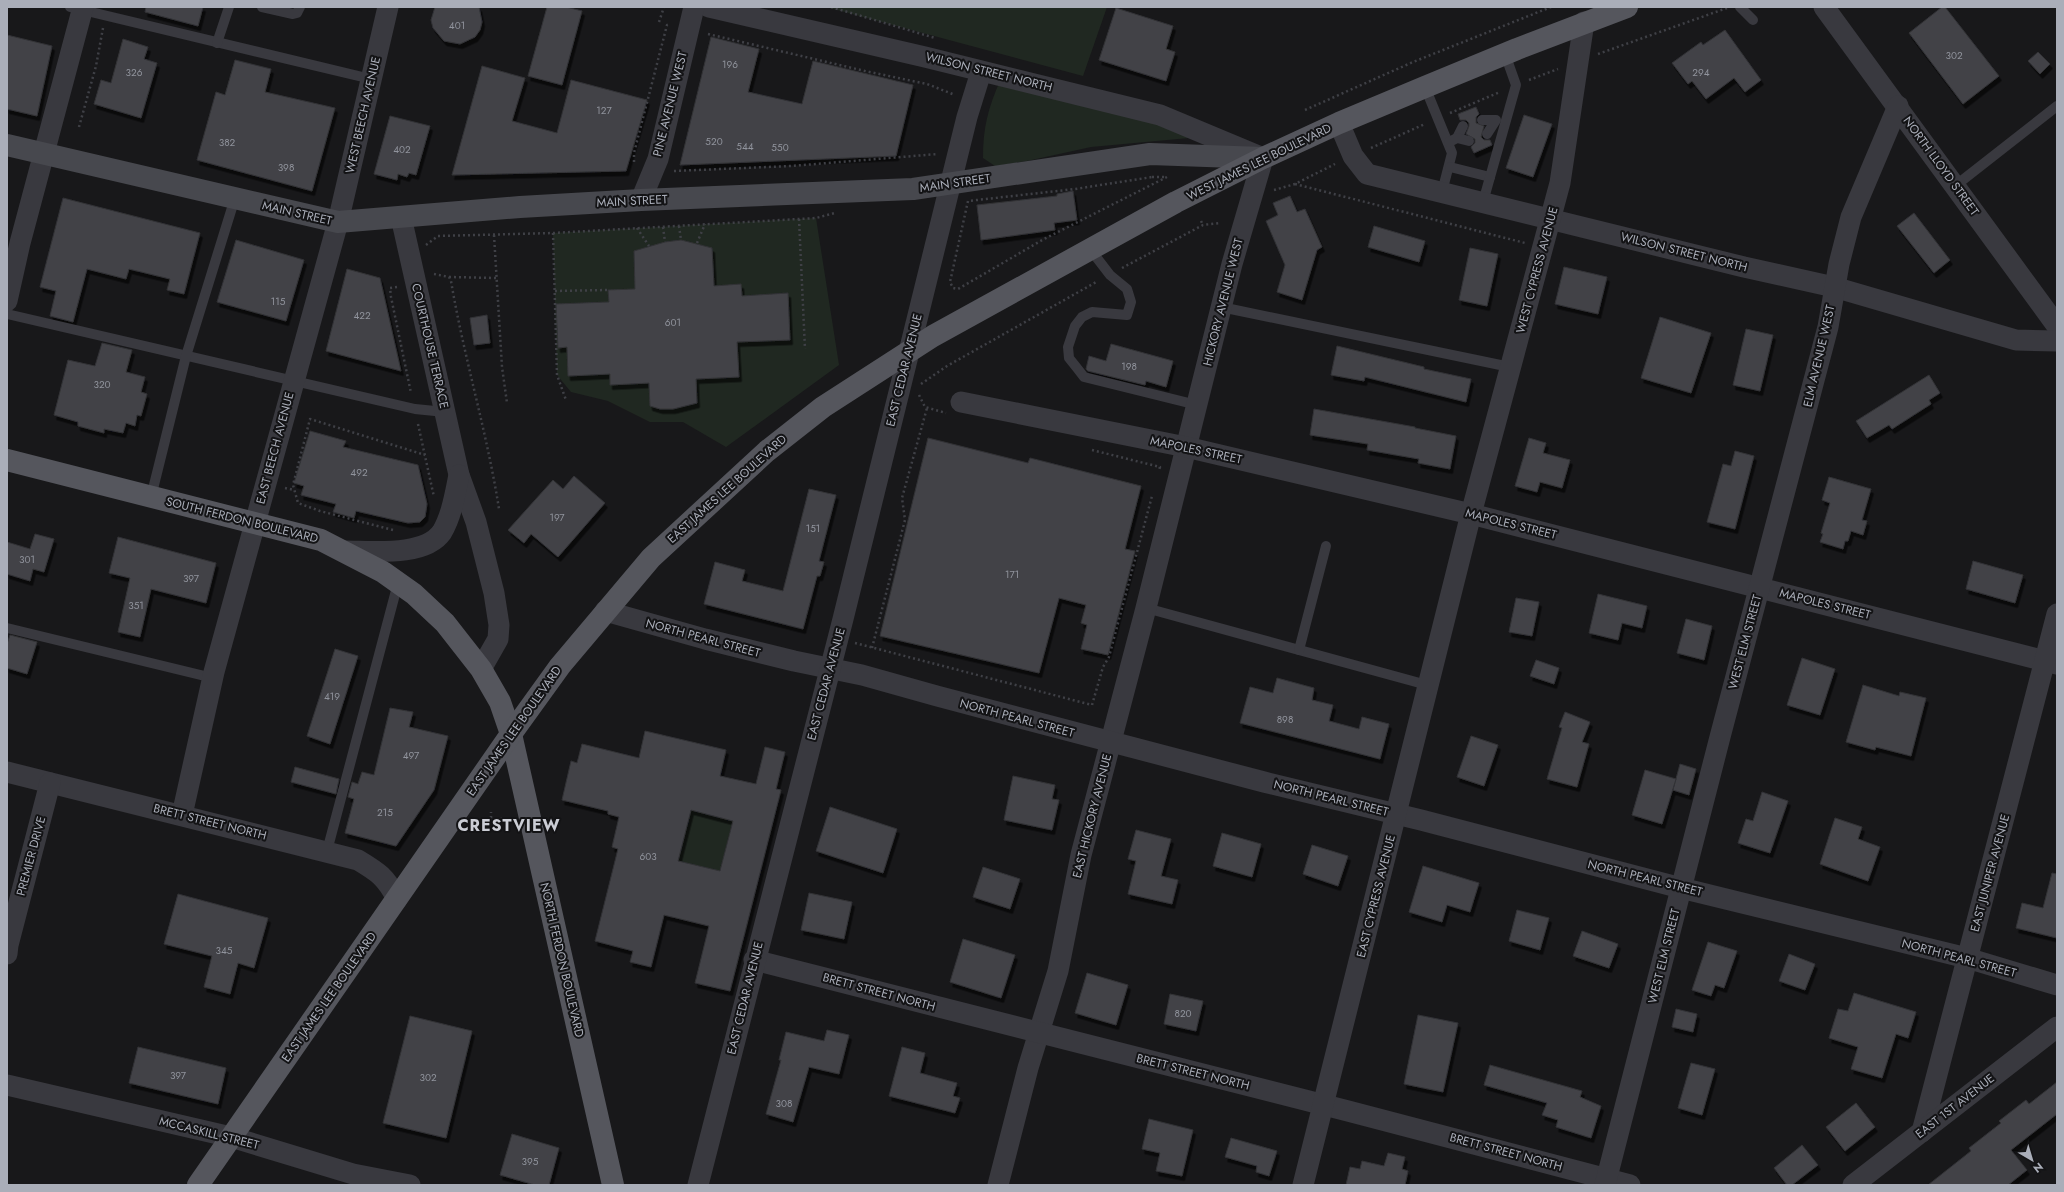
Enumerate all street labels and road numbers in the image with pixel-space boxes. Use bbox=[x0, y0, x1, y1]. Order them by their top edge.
street label: WILSON STREET NORTH bbox=[924, 48, 1054, 96]
street label: PINE AVENUE WEST bbox=[648, 49, 692, 159]
street label: WEST BEECH AVENUE bbox=[341, 55, 385, 175]
street label: NORTH LLOYD STREET bbox=[1899, 113, 1983, 220]
street label: WEST JAMES LEE BOULEVARD bbox=[1184, 119, 1334, 205]
street label: MAIN STREET bbox=[919, 169, 992, 197]
street label: MAIN STREET bbox=[596, 190, 668, 212]
street label: MAIN STREET bbox=[260, 196, 334, 230]
street label: WEST CYPRESS AVENUE bbox=[1511, 205, 1563, 335]
street label: WILSON STREET NORTH bbox=[1619, 228, 1749, 276]
street label: HICKORY AVENUE WEST bbox=[1198, 236, 1248, 368]
street label: COURTHOUSE TERRACE bbox=[407, 282, 453, 410]
street label: ELM AVENUE WEST bbox=[1799, 303, 1840, 409]
street label: EAST CEDAR AVENUE bbox=[881, 312, 927, 428]
street label: EAST BEECH AVENUE bbox=[251, 390, 299, 506]
street label: EAST JAMES LEE BOULEVARD bbox=[663, 430, 791, 548]
street label: MAPOLES STREET bbox=[1148, 431, 1244, 469]
street label: SOUTH FERDON BOULEVARD bbox=[164, 492, 320, 548]
street label: MAPOLES STREET bbox=[1463, 504, 1559, 544]
street label: MAPOLES STREET bbox=[1777, 584, 1873, 624]
street label: WEST ELM STREET bbox=[1724, 592, 1766, 691]
street label: NORTH PEARL STREET bbox=[644, 614, 763, 662]
street label: EAST CEDAR AVENUE bbox=[802, 626, 850, 742]
street label: EAST JAMES LEE BOULEVARD bbox=[462, 662, 566, 800]
street label: NORTH PEARL STREET bbox=[958, 694, 1077, 742]
street label: EAST HICKORY AVENUE bbox=[1068, 752, 1116, 880]
street label: NORTH PEARL STREET bbox=[1272, 775, 1391, 821]
street label: BRETT STREET NORTH bbox=[152, 799, 268, 845]
street label: EAST JUNIPER AVENUE bbox=[1966, 812, 2014, 934]
street label: PREMIER DRIVE bbox=[12, 814, 50, 898]
street label: EAST CYPRESS AVENUE bbox=[1352, 833, 1400, 959]
street label: NORTH PEARL STREET bbox=[1586, 855, 1705, 901]
street label: NORTH FERDON BOULEVARD bbox=[535, 881, 589, 1039]
street label: WEST ELM STREET bbox=[1644, 906, 1685, 1005]
street label: EAST JAMES LEE BOULEVARD bbox=[277, 928, 381, 1066]
street label: NORTH PEARL STREET bbox=[1900, 934, 2019, 982]
street label: EAST CEDAR AVENUE bbox=[722, 940, 768, 1056]
street label: BRETT STREET NORTH bbox=[821, 968, 937, 1016]
street label: BRETT STREET NORTH bbox=[1135, 1049, 1251, 1095]
street label: EAST 1ST AVENUE bbox=[1912, 1069, 1998, 1143]
street label: MCCASKILL STREET bbox=[157, 1112, 261, 1154]
street label: BRETT STREET NORTH bbox=[1448, 1128, 1564, 1176]

